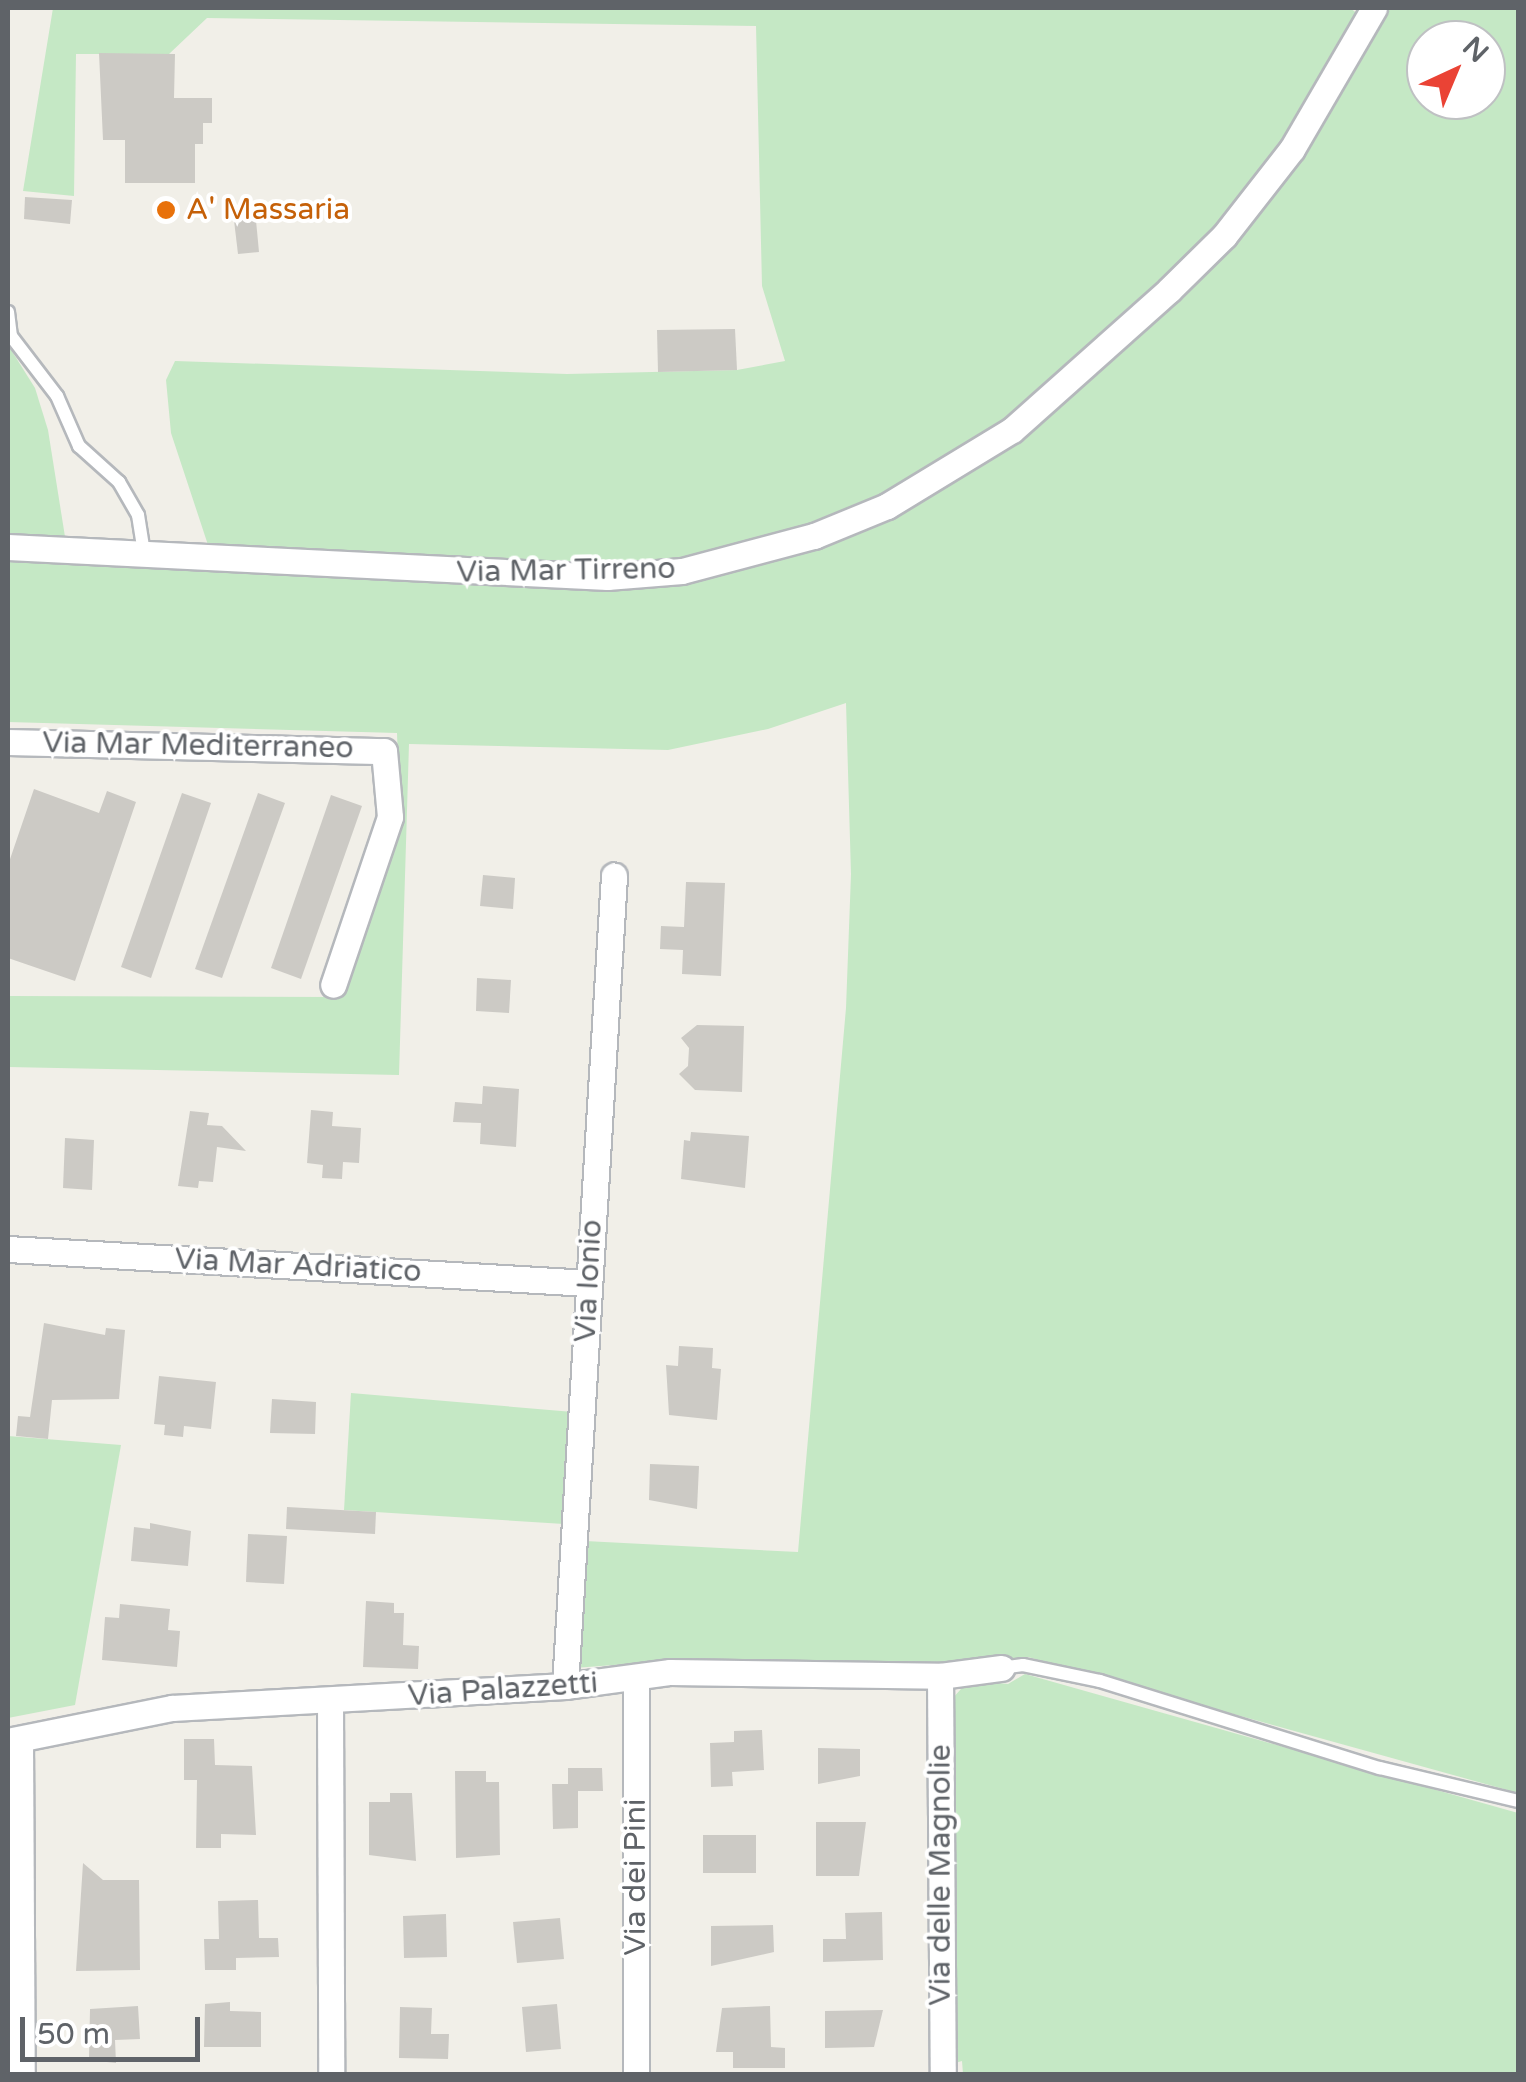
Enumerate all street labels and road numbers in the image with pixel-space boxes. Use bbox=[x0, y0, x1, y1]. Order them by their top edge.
street label: Via Mar Tirreno bbox=[456, 551, 676, 591]
street label: Via Mar Mediterraneo bbox=[42, 725, 354, 767]
street label: Via Ionio bbox=[568, 1219, 610, 1343]
street label: Via Mar Adriatico bbox=[174, 1242, 422, 1290]
street label: Via Palazzetti bbox=[407, 1665, 599, 1715]
street label: Via delle Magnolie bbox=[923, 1744, 959, 2006]
street label: Via dei Pini bbox=[618, 1799, 654, 1955]

